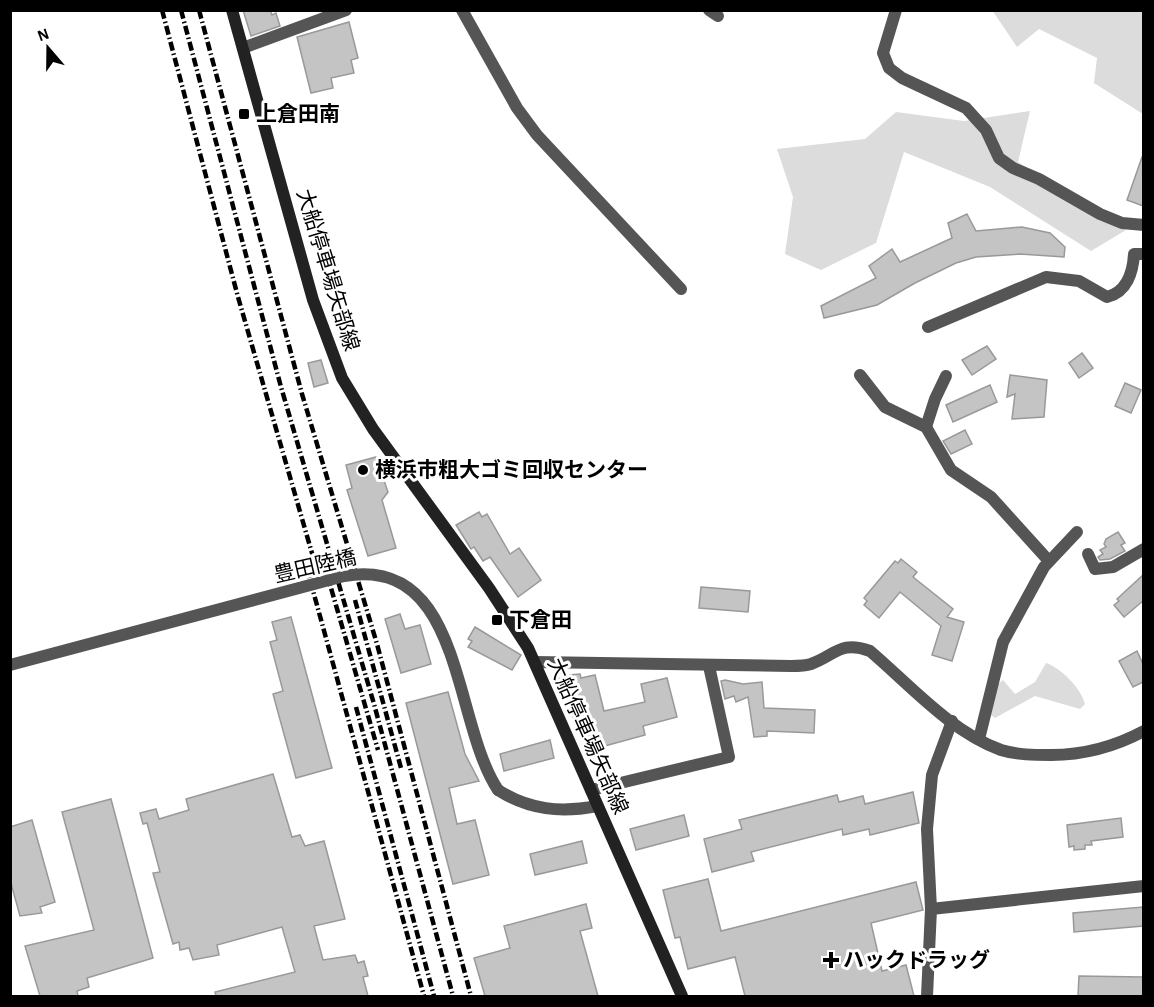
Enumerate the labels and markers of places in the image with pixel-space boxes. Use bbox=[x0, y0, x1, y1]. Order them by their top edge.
place label: 上倉田南 bbox=[256, 103, 340, 125]
marker: 上倉田南 bbox=[237, 107, 251, 121]
place label: 横浜市粗大ゴミ回収センター bbox=[375, 458, 648, 481]
marker: 横浜市粗大ゴミ回収センター bbox=[356, 463, 370, 477]
place label: 下倉田 bbox=[509, 609, 572, 631]
marker: 下倉田 bbox=[490, 613, 504, 627]
place label: ハックドラッグ bbox=[843, 949, 990, 971]
marker: ハックドラッグ bbox=[824, 953, 838, 967]

